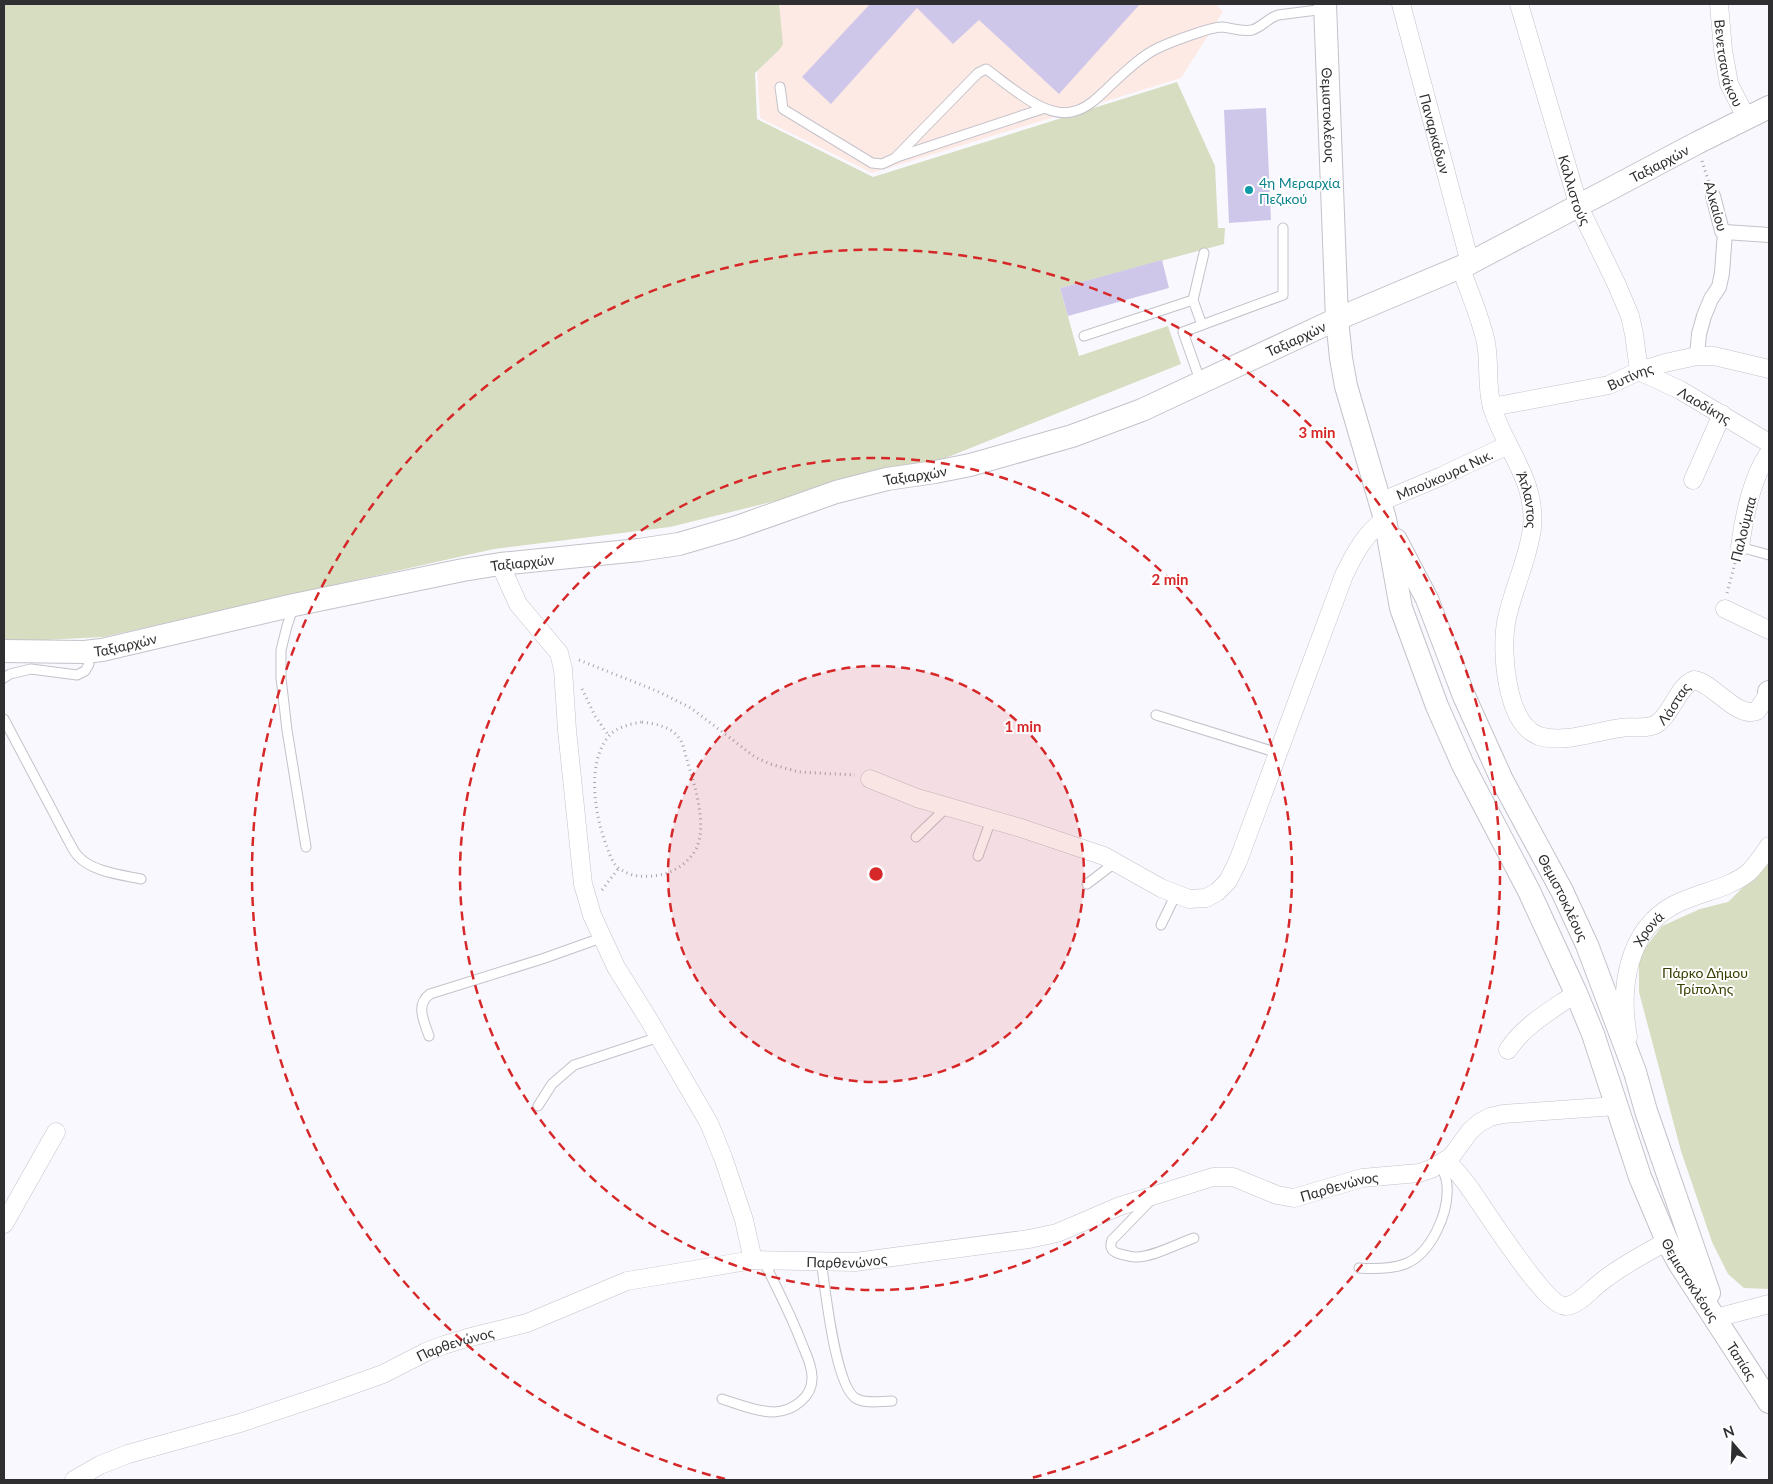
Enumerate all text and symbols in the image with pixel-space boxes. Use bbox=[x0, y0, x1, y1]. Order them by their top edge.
street label: Βενετσανάκου bbox=[1712, 19, 1748, 109]
street label: Θεμιστοκλέους bbox=[1319, 67, 1340, 163]
street label: Παναρκάδων bbox=[1417, 91, 1454, 176]
street label: Ταξιαρχών bbox=[1627, 140, 1691, 186]
street label: Καλλιστούς bbox=[1556, 153, 1595, 228]
place label: 4η Μεραρχία Πεζικού bbox=[1259, 174, 1341, 207]
street label: Αλκαίου bbox=[1701, 179, 1731, 233]
marker: 4η Μεραρχία Πεζικού bbox=[1243, 184, 1255, 196]
street label: Ταξιαρχών bbox=[1263, 317, 1328, 360]
street label: Βυτίνης bbox=[1604, 359, 1655, 393]
street label: Λαοδίκης bbox=[1675, 382, 1735, 427]
text: 3 min bbox=[1298, 423, 1336, 441]
street label: Μπούκουρα Νικ. bbox=[1393, 445, 1495, 503]
street label: Ταξιαρχών bbox=[881, 461, 948, 488]
street label: Άτλαντος bbox=[1514, 469, 1541, 530]
street label: Παλούμπα bbox=[1727, 494, 1760, 564]
street label: Ταξιαρχών bbox=[489, 550, 555, 574]
text: 2 min bbox=[1151, 570, 1189, 588]
street label: Ταξιαρχών bbox=[93, 629, 158, 659]
street label: Λάστας bbox=[1653, 678, 1694, 728]
text: 1 min bbox=[1004, 717, 1042, 735]
street label: Θεμιστοκλέους bbox=[1535, 851, 1593, 944]
centre of rings bbox=[867, 865, 885, 883]
street label: Χρονά bbox=[1629, 907, 1667, 949]
park label: Πάρκο Δήμου Τρίπολης bbox=[1662, 964, 1748, 997]
street label: Παρθενώνος bbox=[1298, 1168, 1380, 1204]
street label: Θεμιστοκλέους bbox=[1658, 1235, 1723, 1325]
street label: Παρθενώνος bbox=[806, 1249, 888, 1270]
street label: Παρθενώνος bbox=[413, 1323, 496, 1364]
street label: Ταπίας bbox=[1724, 1338, 1761, 1383]
north arrow bbox=[1708, 1419, 1758, 1469]
text: N bbox=[1721, 1421, 1736, 1441]

